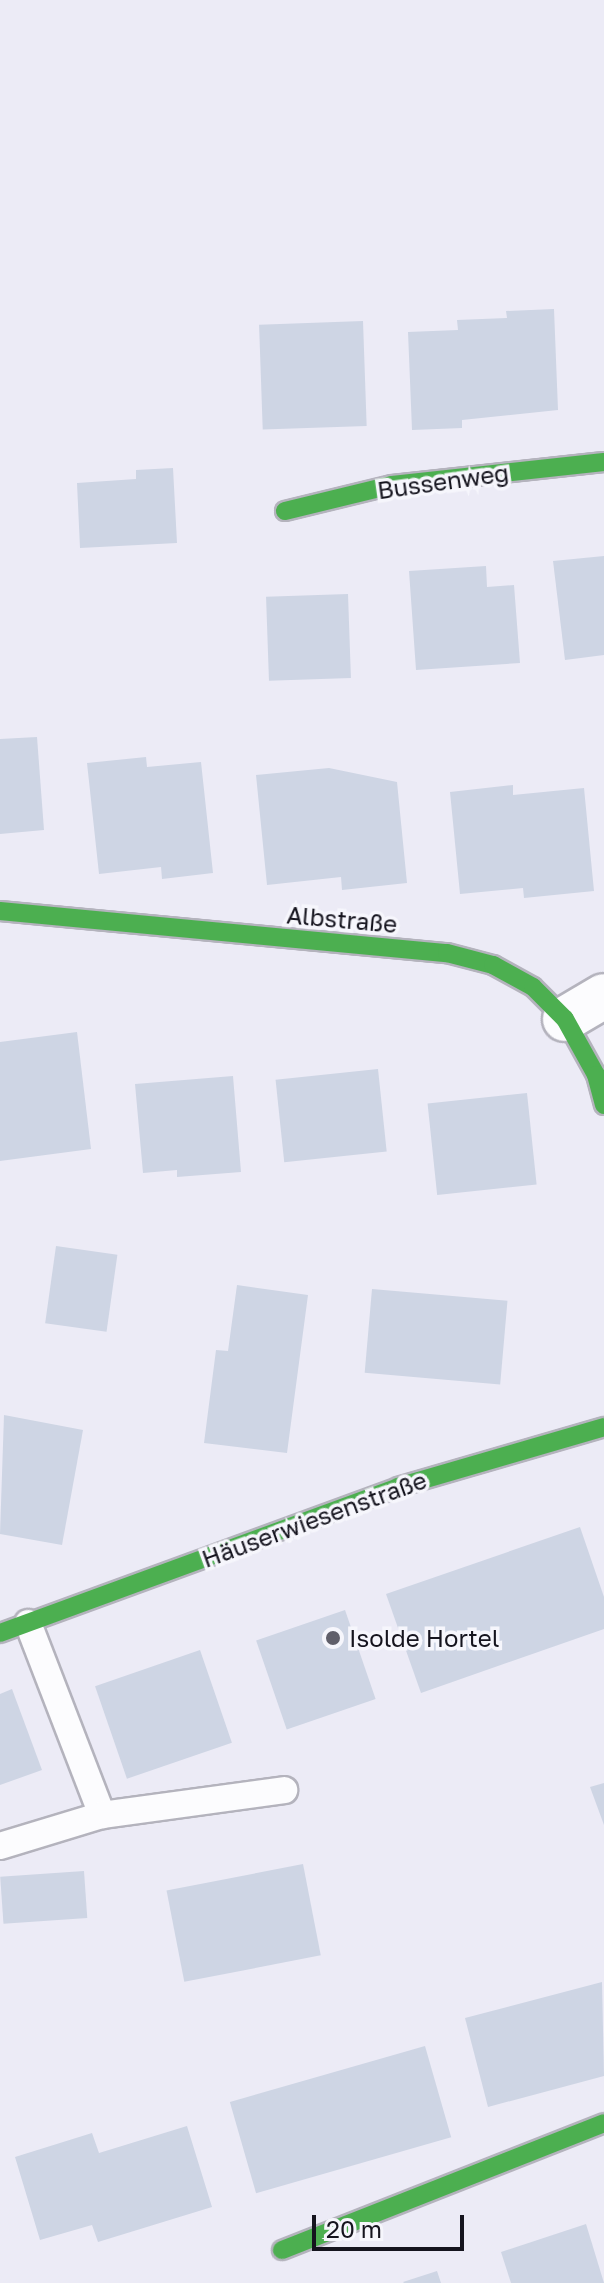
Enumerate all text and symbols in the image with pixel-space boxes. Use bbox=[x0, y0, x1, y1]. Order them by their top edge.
street label: Bussenweg bbox=[375, 458, 511, 504]
street label: Albstraße bbox=[286, 900, 398, 938]
street label: Häuserwiesenstraße bbox=[198, 1465, 430, 1573]
place label: Isolde Hortel bbox=[349, 1624, 499, 1652]
marker: Isolde Hortel bbox=[324, 1629, 342, 1647]
scale bar bbox=[316, 2199, 468, 2249]
text: 20 m bbox=[326, 2214, 382, 2243]

